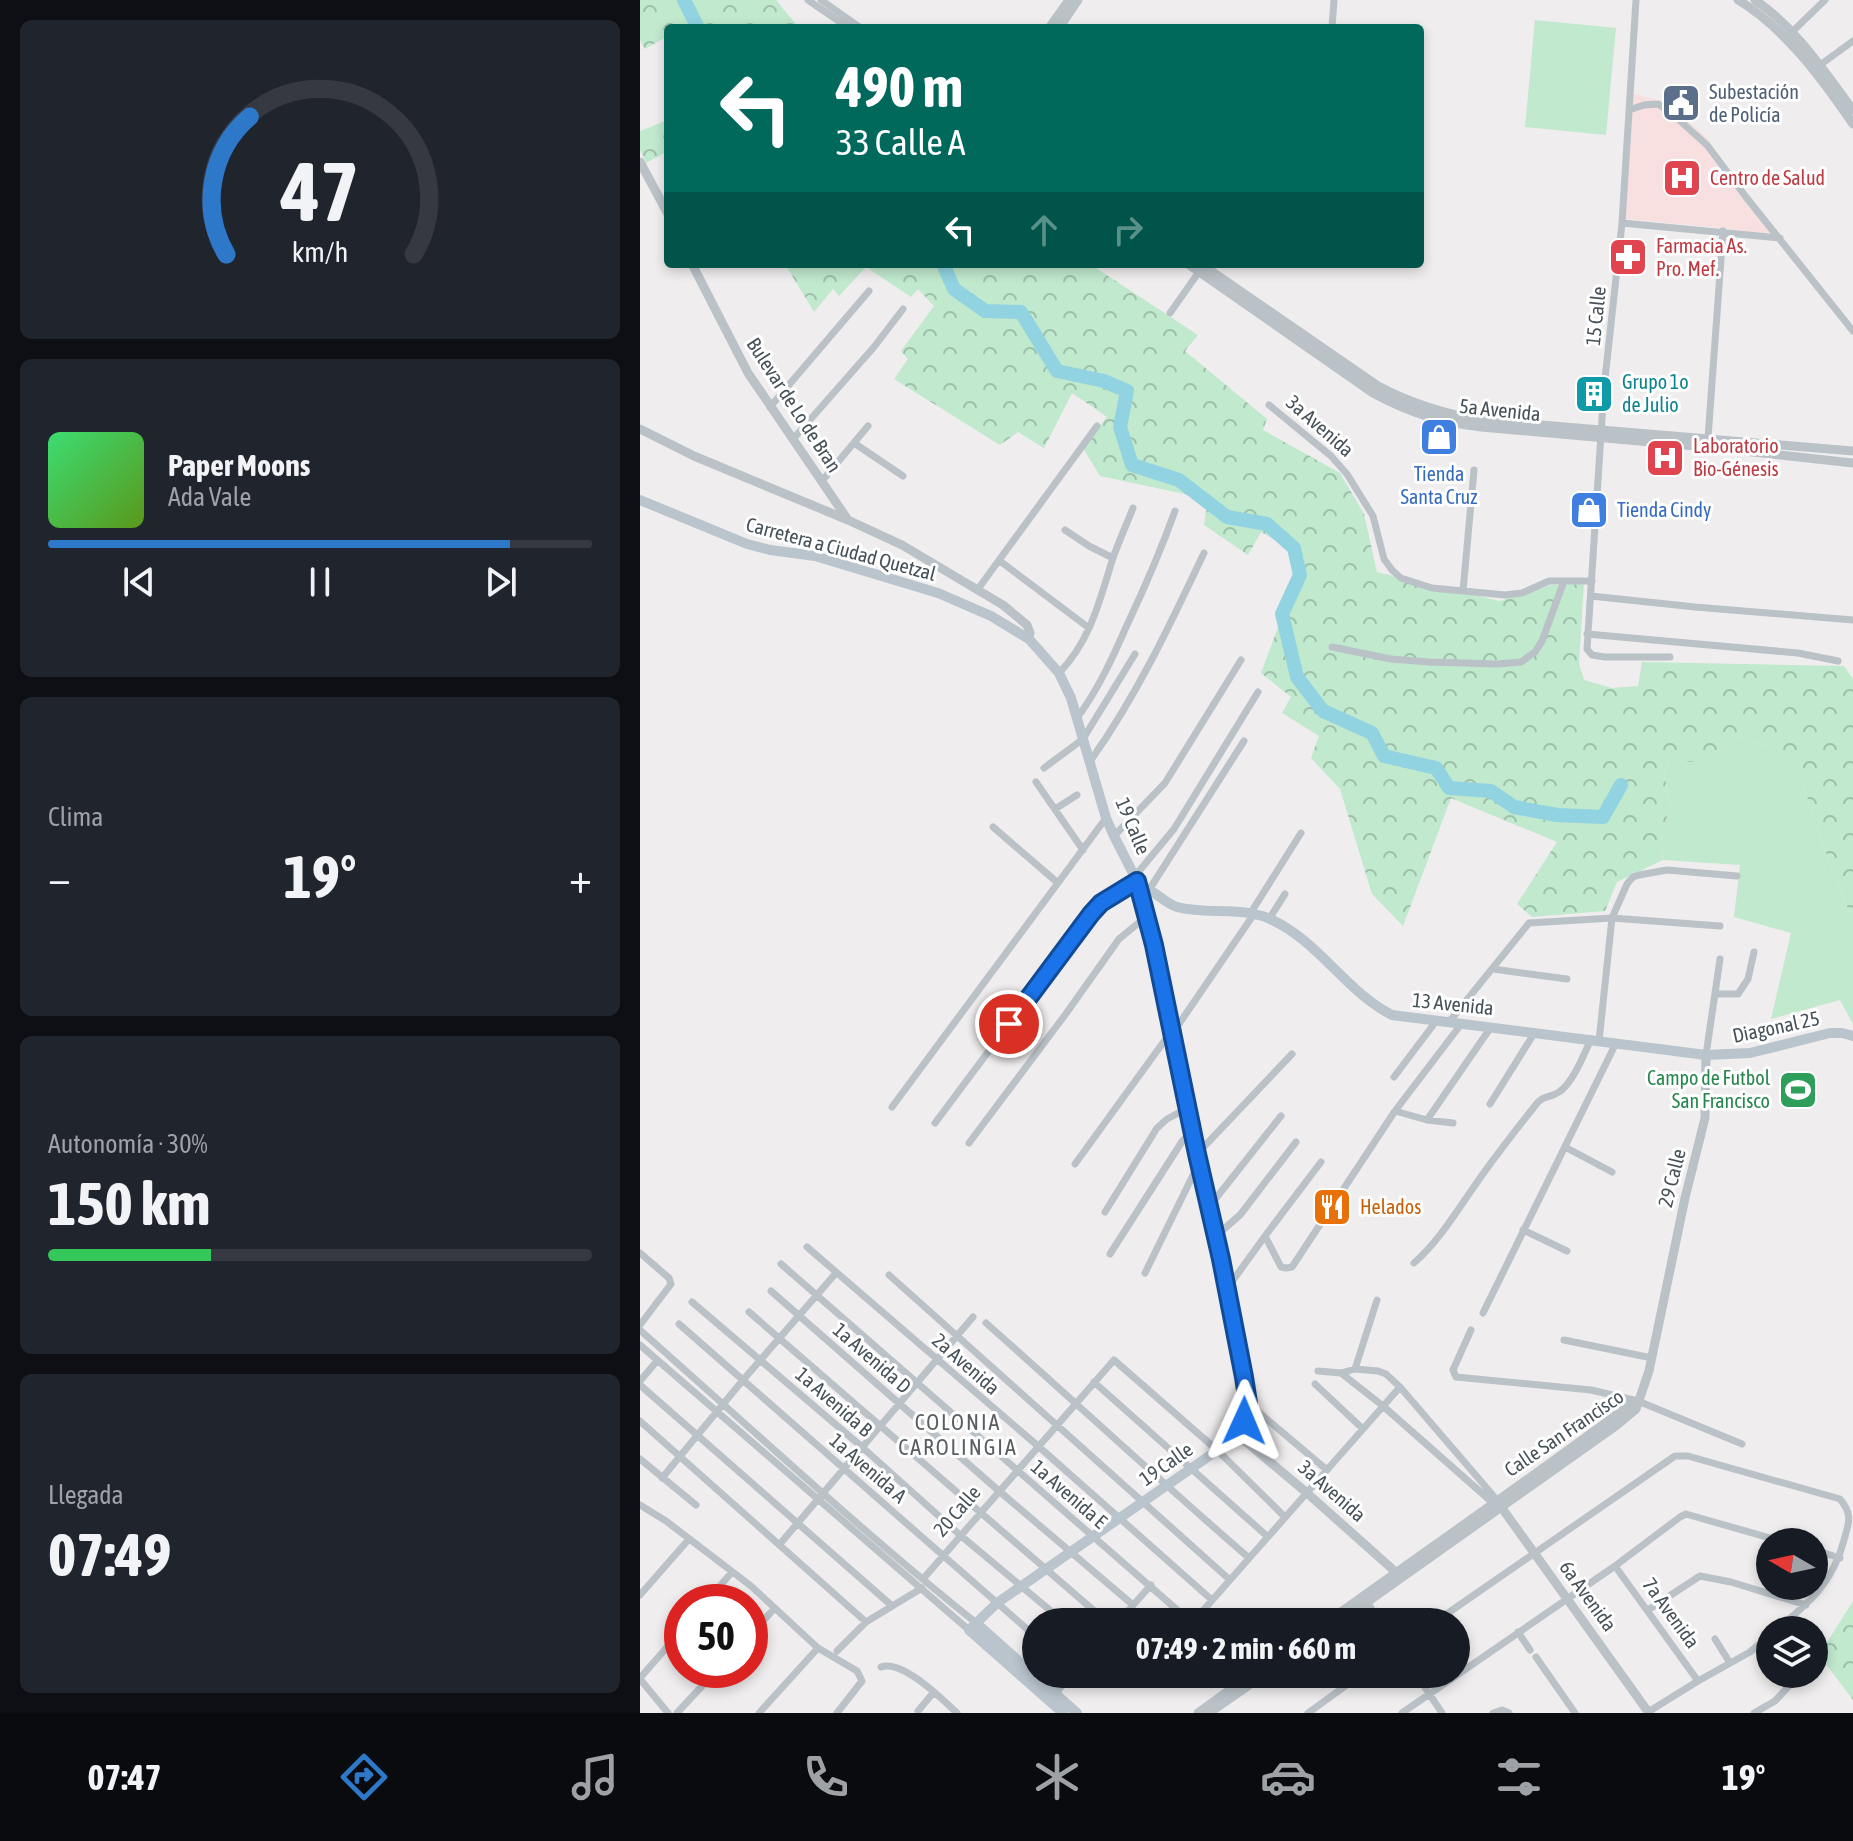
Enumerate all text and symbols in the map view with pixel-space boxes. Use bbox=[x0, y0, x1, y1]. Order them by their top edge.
text: 490 m bbox=[836, 55, 963, 119]
icon: left bbox=[704, 56, 808, 160]
place label: Subestación de Policía bbox=[1709, 80, 1799, 126]
public building icon: Subestación de Policía bbox=[1660, 82, 1702, 124]
text: 33 Calle A bbox=[836, 121, 965, 163]
text: 47 bbox=[280, 143, 359, 239]
hospital icon: Centro de Salud bbox=[1661, 157, 1703, 199]
place label: Centro de Salud bbox=[1710, 166, 1825, 189]
icon: left bbox=[938, 208, 982, 252]
icon: ahead bbox=[1022, 208, 1066, 252]
icon: right bbox=[1106, 208, 1150, 252]
place label: Farmacia As. Pro. Mef. bbox=[1656, 234, 1747, 280]
text: km/h bbox=[292, 235, 348, 268]
pharmacy icon: Farmacia As. Pro. Mef. bbox=[1607, 236, 1649, 278]
street label: 15 Calle bbox=[1581, 285, 1610, 347]
street label: Bulevar de Lo de Bran bbox=[742, 333, 846, 476]
place label: Grupo 1o de Julio bbox=[1622, 370, 1689, 416]
building icon: Grupo 1o de Julio bbox=[1573, 373, 1615, 415]
street label: 3a Avenida bbox=[1282, 390, 1359, 461]
street label: 5a Avenida bbox=[1458, 394, 1542, 425]
shop icon: Tienda Santa Cruz bbox=[1418, 416, 1460, 458]
place label: Laboratorio Bio-Génesis bbox=[1693, 434, 1779, 480]
hospital icon: Laboratorio Bio-Génesis bbox=[1644, 437, 1686, 479]
text: Paper Moons bbox=[168, 448, 310, 482]
place label: Tienda Santa Cruz bbox=[1401, 462, 1477, 508]
text: Ada Vale bbox=[168, 482, 251, 512]
shop icon: Tienda Cindy bbox=[1568, 489, 1610, 531]
place label: Tienda Cindy bbox=[1617, 498, 1711, 521]
street label: Carretera a Ciudad Quetzal bbox=[744, 512, 939, 585]
icon: previous bbox=[117, 560, 161, 604]
icon: pause bbox=[298, 560, 342, 604]
icon: next bbox=[479, 560, 523, 604]
street label: 19 Calle bbox=[1111, 794, 1156, 858]
text: Clima bbox=[48, 802, 103, 832]
text: 19° bbox=[284, 842, 356, 911]
text: − bbox=[48, 852, 71, 902]
text: + bbox=[569, 852, 592, 902]
street label: 13 Avenida bbox=[1411, 988, 1495, 1019]
pin bbox=[975, 990, 1043, 1058]
icon: arrive bbox=[987, 1002, 1031, 1046]
street label: Diagonal 25 bbox=[1730, 1006, 1822, 1047]
place label: Campo de Futbol San Francisco bbox=[1647, 1066, 1771, 1112]
sports icon: Campo de Futbol San Francisco bbox=[1777, 1069, 1819, 1111]
text: Autonomía · 30% bbox=[48, 1129, 208, 1159]
street label: 29 Calle bbox=[1653, 1146, 1690, 1209]
text: 150 km bbox=[48, 1169, 210, 1238]
restaurant icon: Helados bbox=[1311, 1186, 1353, 1228]
place label: Helados bbox=[1360, 1195, 1421, 1218]
street label: 1a Avenida D bbox=[829, 1318, 916, 1398]
street label: 2a Avenida bbox=[928, 1328, 1005, 1399]
street label: 1a Avenida B bbox=[791, 1362, 878, 1441]
position arrow bbox=[1202, 1379, 1286, 1463]
street label: Calle San Francisco bbox=[1500, 1384, 1628, 1481]
district label: COLONIA CAROLINGIA bbox=[898, 1409, 1018, 1460]
street label: 1a Avenida A bbox=[825, 1428, 911, 1507]
street label: 19 Calle bbox=[1135, 1437, 1197, 1490]
street label: 1a Avenida E bbox=[1027, 1455, 1112, 1533]
street label: 3a Avenida bbox=[1294, 1455, 1371, 1526]
text: Llegada bbox=[48, 1480, 124, 1510]
street label: 20 Calle bbox=[928, 1481, 985, 1541]
text: 07:49 bbox=[48, 1520, 171, 1589]
north arrow bbox=[1756, 1528, 1828, 1600]
map controls bbox=[1756, 1528, 1828, 1688]
street label: 6a Avenida bbox=[1555, 1556, 1622, 1635]
street label: 7a Avenida bbox=[1638, 1573, 1705, 1652]
speed limit sign: 50 bbox=[664, 1584, 768, 1688]
button: layers bbox=[1756, 1616, 1828, 1688]
text: 07:49 · 2 min · 660 m bbox=[1136, 1631, 1356, 1665]
icon: directions bbox=[336, 1749, 392, 1805]
icon: music bbox=[567, 1749, 623, 1805]
icon: phone bbox=[798, 1749, 854, 1805]
icon: climate bbox=[1029, 1749, 1085, 1805]
icon: car bbox=[1260, 1749, 1316, 1805]
icon: filters bbox=[1491, 1749, 1547, 1805]
text: 07:47 bbox=[87, 1756, 162, 1798]
text: 19° bbox=[1722, 1756, 1766, 1798]

